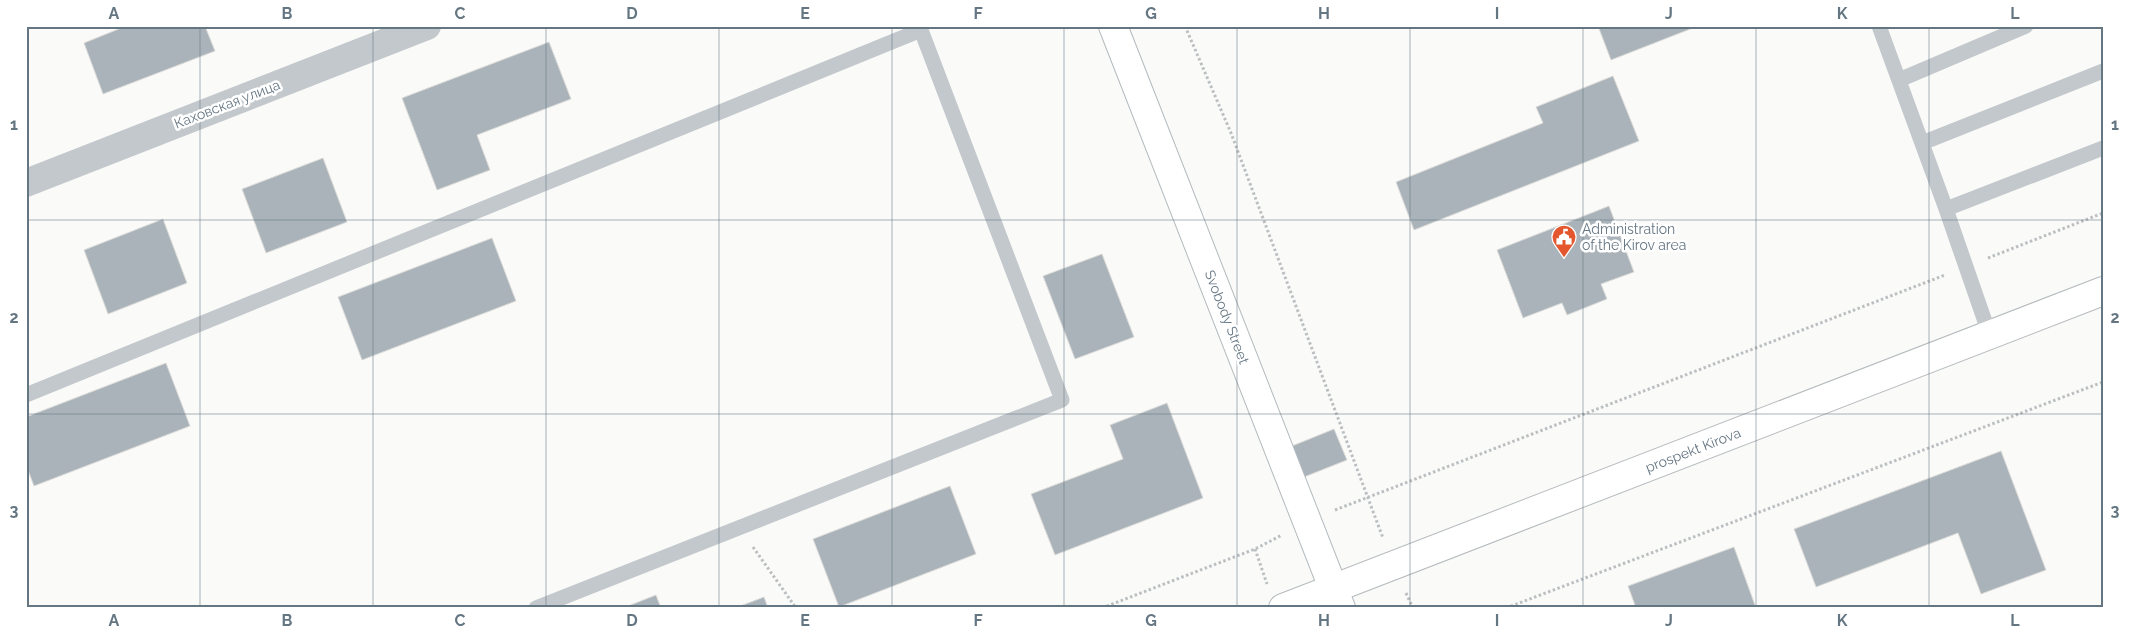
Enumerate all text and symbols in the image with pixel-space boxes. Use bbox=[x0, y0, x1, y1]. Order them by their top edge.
text: A bbox=[109, 4, 120, 23]
text: B bbox=[282, 4, 293, 23]
text: C bbox=[455, 4, 466, 23]
text: D bbox=[626, 4, 638, 23]
text: E bbox=[800, 4, 810, 23]
text: F bbox=[973, 4, 983, 23]
text: G bbox=[1145, 4, 1157, 23]
text: H bbox=[1318, 4, 1330, 23]
text: I bbox=[1495, 4, 1499, 23]
text: J bbox=[1665, 4, 1673, 23]
text: K bbox=[1837, 4, 1848, 23]
text: L bbox=[2010, 4, 2020, 23]
street label: Каховская улица bbox=[172, 76, 282, 132]
text: 1 bbox=[10, 115, 18, 134]
text: 1 bbox=[2111, 115, 2119, 134]
place label: Administration of the Kirov area bbox=[1582, 221, 1686, 253]
public building icon: Administration of the Kirov area bbox=[1551, 224, 1577, 258]
street label: Svobody Street bbox=[1202, 268, 1252, 366]
text: 2 bbox=[9, 308, 19, 327]
text: 2 bbox=[2110, 308, 2120, 327]
street label: prospekt Kirova bbox=[1643, 424, 1743, 476]
text: 3 bbox=[10, 501, 19, 520]
text: 3 bbox=[2111, 501, 2120, 520]
text: A bbox=[109, 611, 120, 630]
text: B bbox=[282, 611, 293, 630]
text: C bbox=[455, 611, 466, 630]
text: D bbox=[626, 611, 638, 630]
text: E bbox=[800, 611, 810, 630]
text: F bbox=[973, 611, 983, 630]
text: G bbox=[1145, 611, 1157, 630]
text: H bbox=[1318, 611, 1330, 630]
text: I bbox=[1495, 611, 1499, 630]
text: J bbox=[1665, 611, 1673, 630]
text: K bbox=[1837, 611, 1848, 630]
text: L bbox=[2010, 611, 2020, 630]

